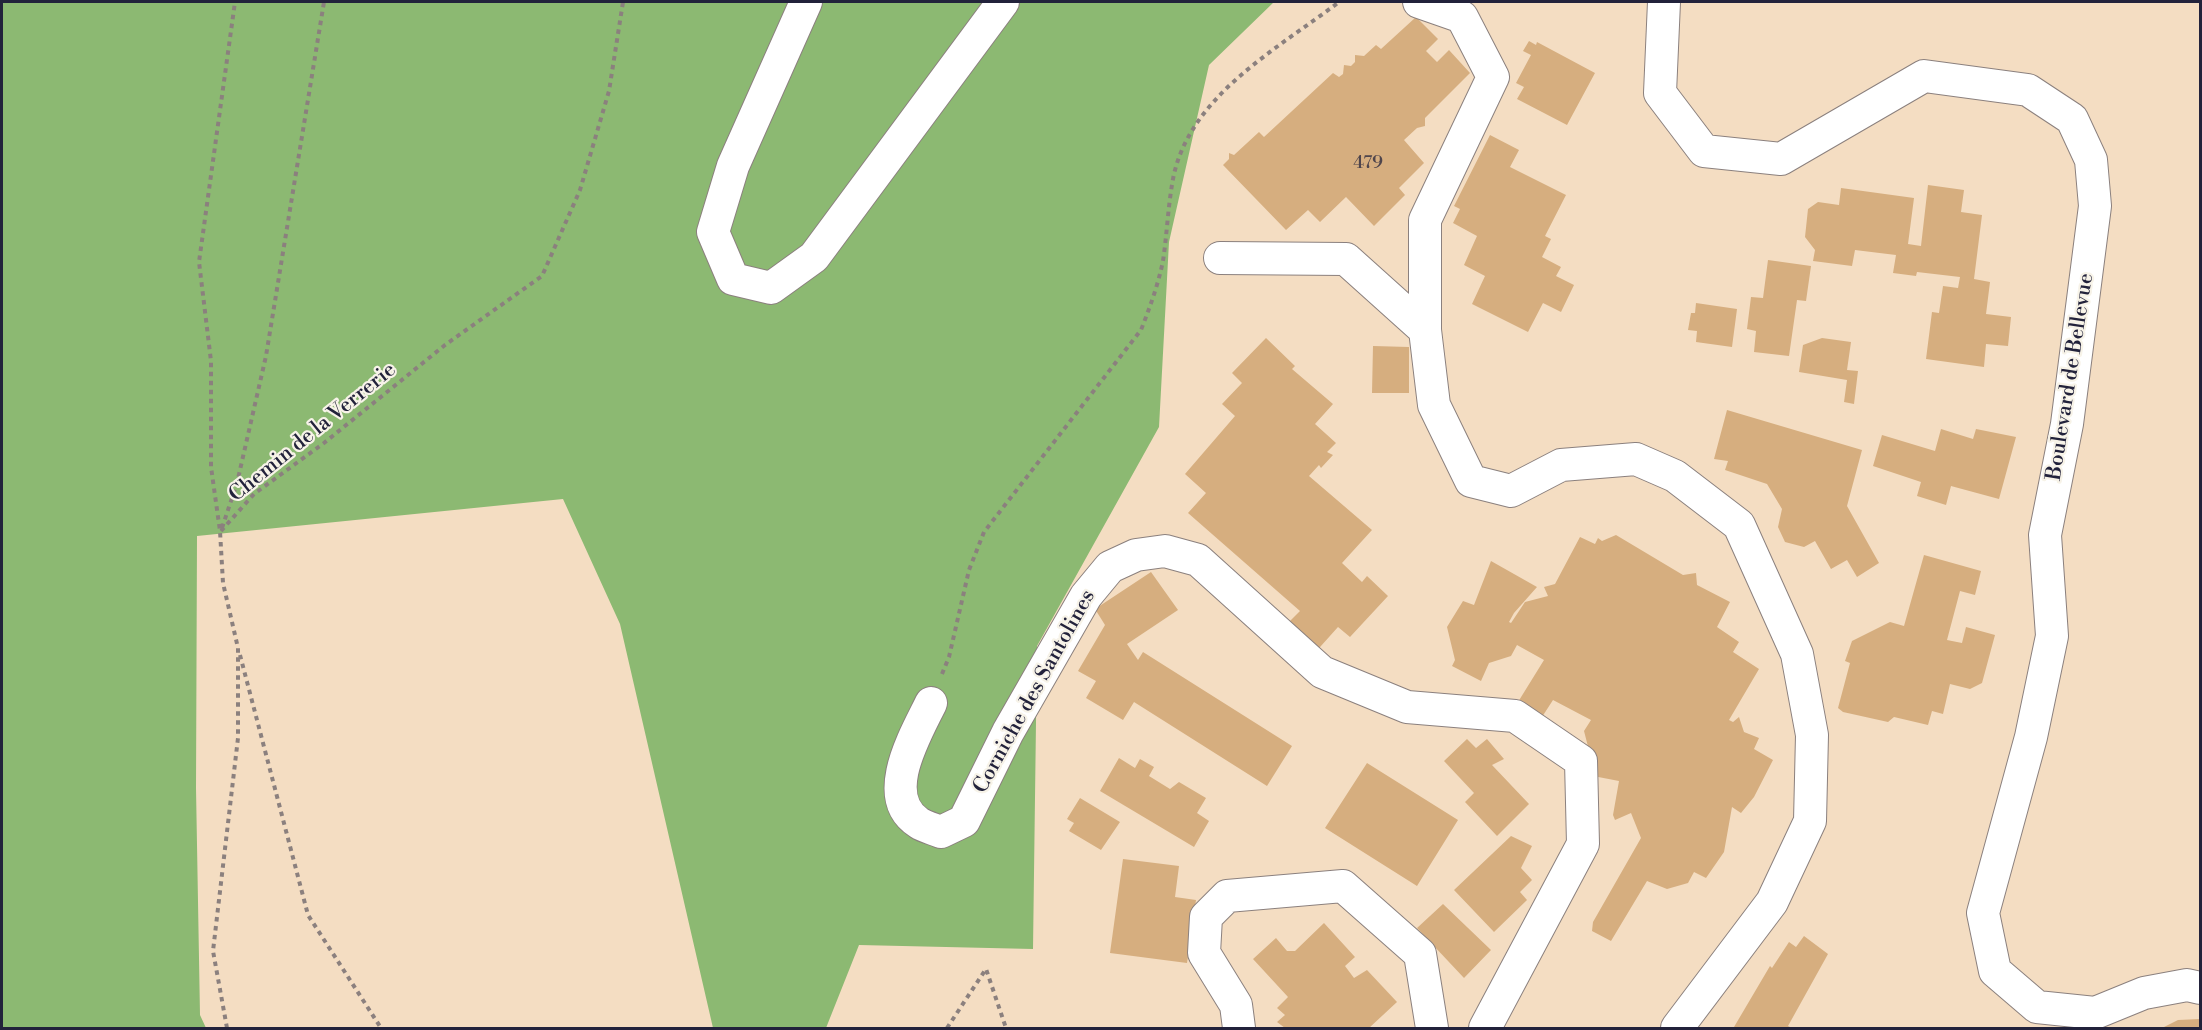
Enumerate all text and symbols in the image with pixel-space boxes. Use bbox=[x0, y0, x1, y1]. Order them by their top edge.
house number: 479 bbox=[1353, 153, 1383, 175]
street label: Boulevard de Bellevue bbox=[2042, 271, 2100, 483]
street label: Chemin de la Verrerie bbox=[224, 358, 402, 508]
street label: Corniche des Santolines bbox=[969, 586, 1101, 798]

